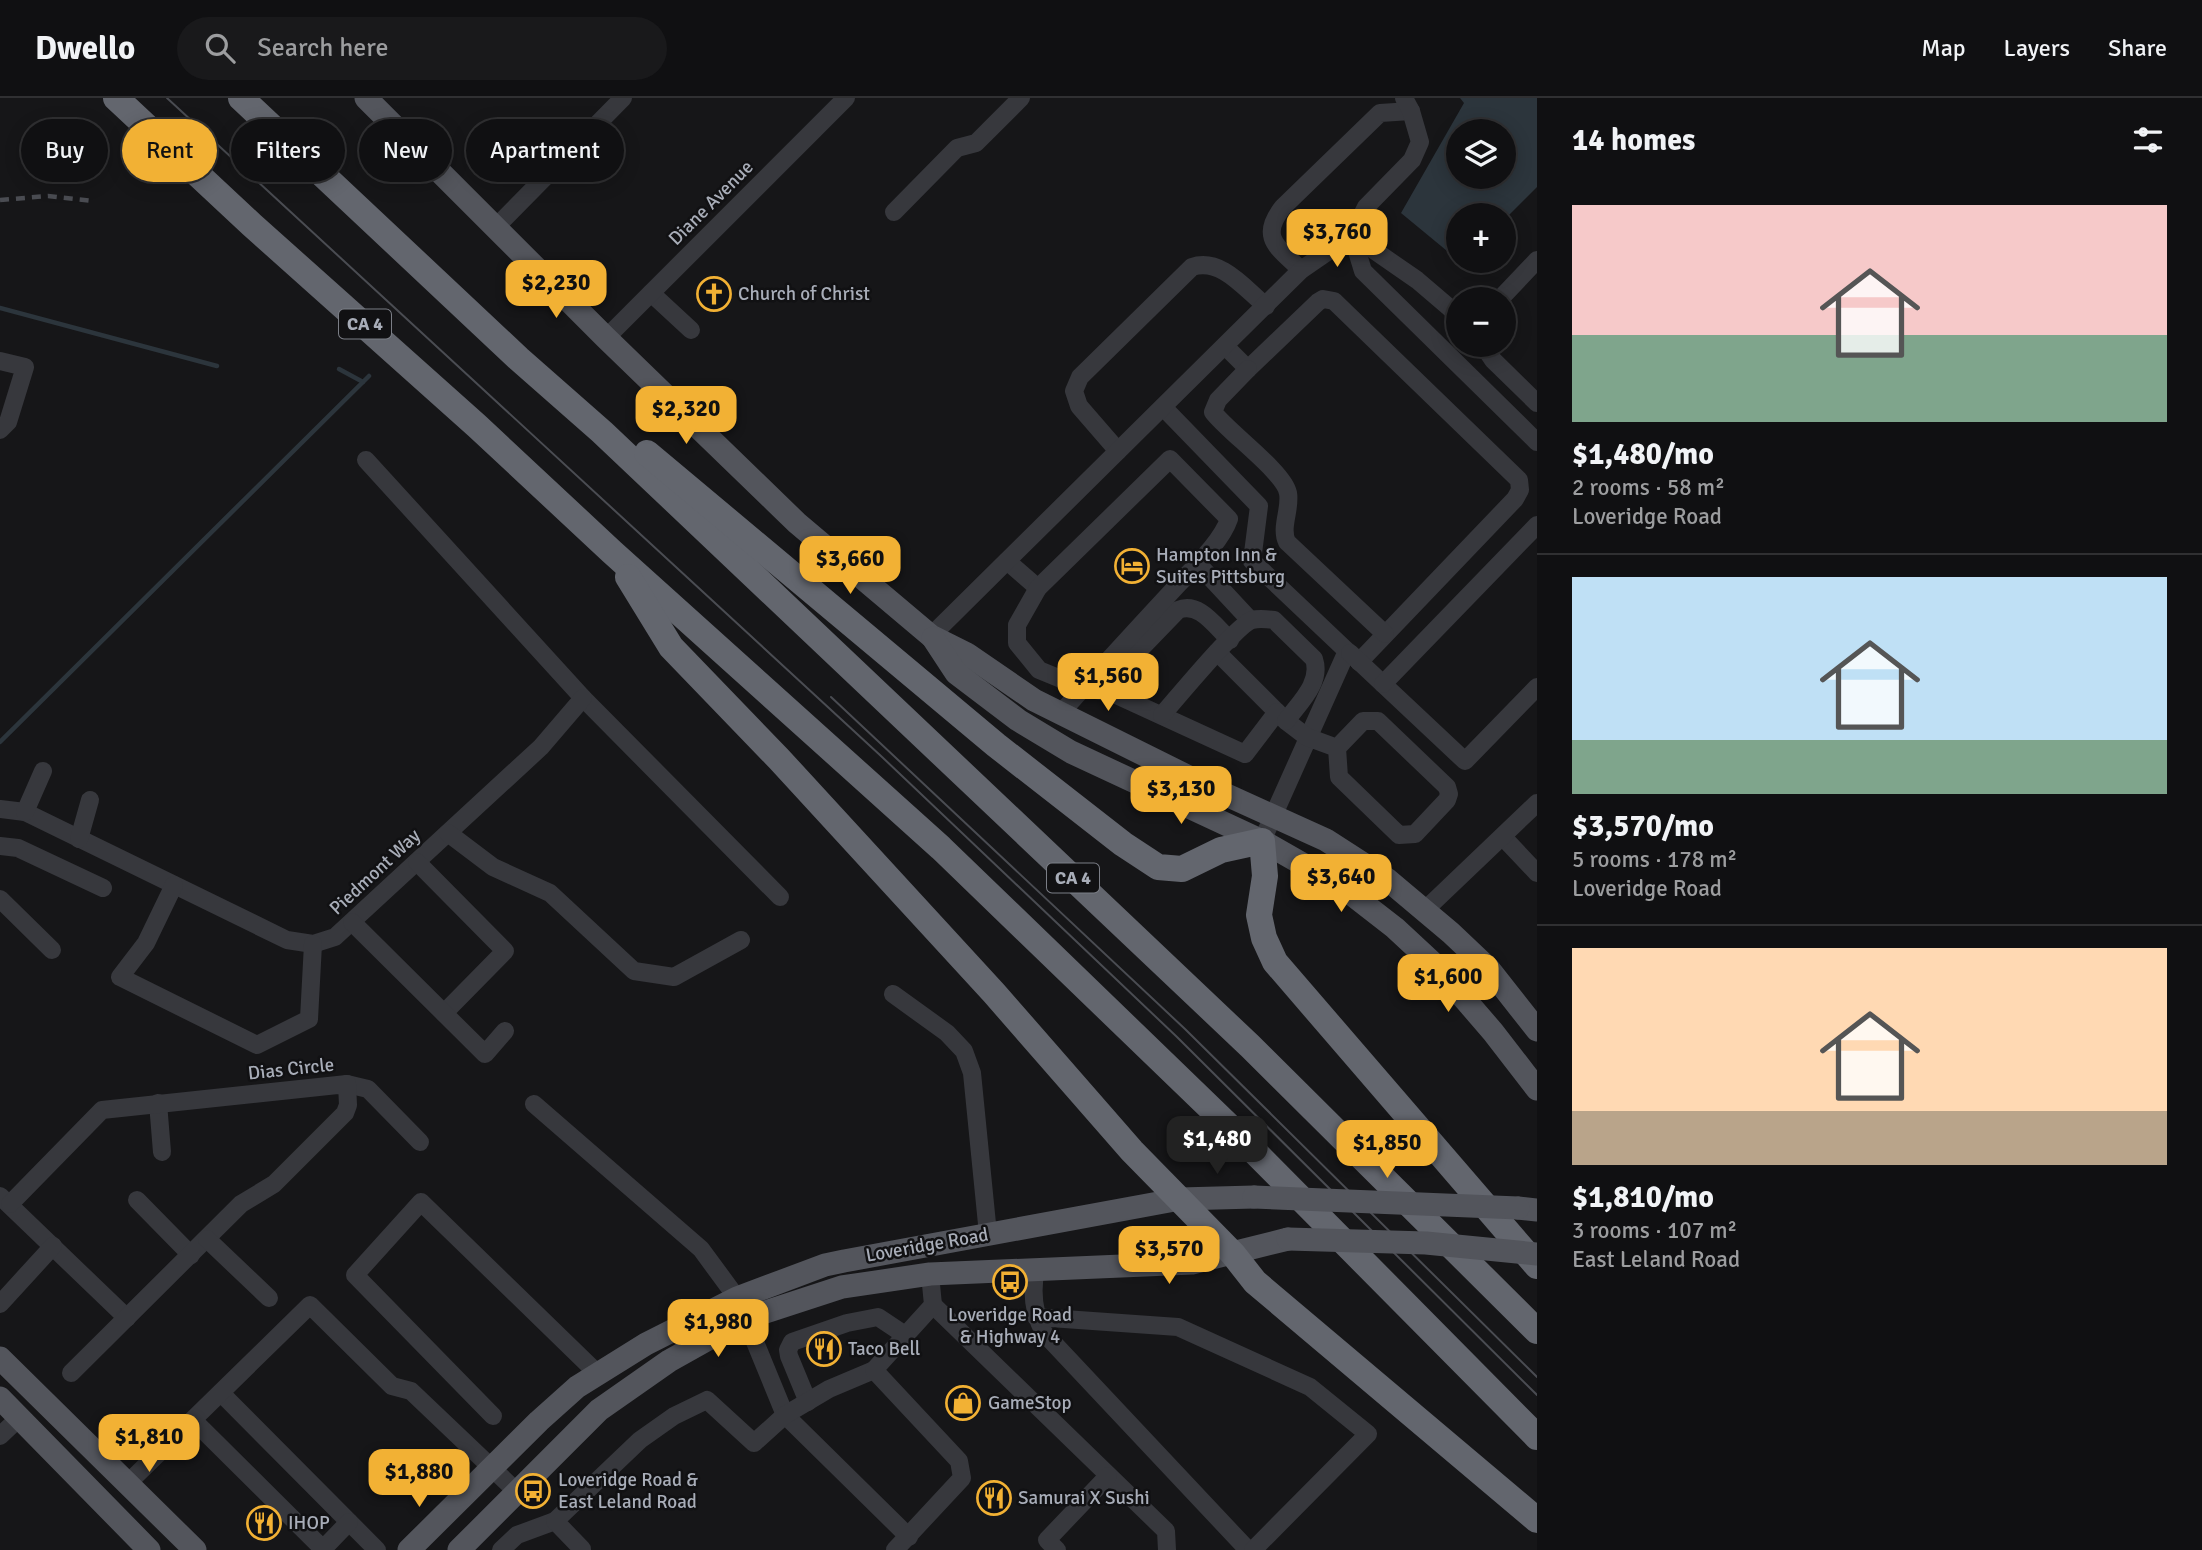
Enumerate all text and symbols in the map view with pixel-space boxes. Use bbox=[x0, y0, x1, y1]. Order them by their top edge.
search box bbox=[177, 17, 667, 80]
text: Dwello bbox=[35, 28, 135, 69]
icon: search bbox=[201, 29, 239, 67]
text: Search here bbox=[257, 32, 388, 64]
text: Map bbox=[1921, 33, 1966, 63]
text: Layers bbox=[2004, 33, 2070, 63]
text: Share bbox=[2108, 33, 2167, 63]
chip: Buy bbox=[21, 119, 108, 182]
chip: Rent bbox=[122, 119, 217, 182]
chip: Filters bbox=[231, 119, 345, 182]
chip: New bbox=[359, 119, 452, 182]
chip: Apartment bbox=[466, 119, 624, 182]
map controls bbox=[1446, 119, 1516, 357]
button: layers bbox=[1446, 119, 1516, 189]
icon: filters bbox=[2129, 121, 2167, 159]
text: 14 homes bbox=[1572, 122, 1695, 159]
street label: Diane Avenue bbox=[663, 155, 759, 251]
button: + bbox=[1446, 203, 1516, 273]
pin: $3,760 bbox=[1280, 209, 1394, 269]
text: $3,760 bbox=[1303, 217, 1371, 246]
icon: home bbox=[1807, 250, 1933, 376]
pin: $2,230 bbox=[499, 260, 613, 320]
text: $2,230 bbox=[522, 268, 590, 297]
church icon: Church of Christ bbox=[695, 275, 733, 313]
place label: Church of Christ bbox=[738, 282, 870, 306]
button: − bbox=[1446, 287, 1516, 357]
road number: CA 4 bbox=[339, 309, 391, 338]
pin: $2,320 bbox=[629, 386, 743, 446]
text: $2,320 bbox=[652, 394, 720, 423]
text: $1,480/mo bbox=[1572, 436, 1714, 473]
text: 2 rooms · 58 m² bbox=[1572, 473, 1725, 502]
text: Loveridge Road bbox=[1572, 502, 1722, 531]
pin: $3,660 bbox=[793, 536, 907, 596]
place label: Hampton Inn & Suites Pittsburg bbox=[1156, 543, 1285, 589]
text: $3,660 bbox=[816, 544, 884, 573]
hotel icon: Hampton Inn & Suites Pittsburg bbox=[1113, 547, 1151, 585]
icon: home bbox=[1807, 622, 1933, 748]
pin: $1,560 bbox=[1051, 654, 1165, 713]
text: $1,560 bbox=[1074, 661, 1142, 690]
pin: $3,130 bbox=[1124, 766, 1238, 826]
text: $3,130 bbox=[1147, 774, 1215, 803]
text: $3,570/mo bbox=[1572, 808, 1714, 845]
street label: Piedmont Way bbox=[325, 824, 425, 920]
text: 5 rooms · 178 m² bbox=[1572, 845, 1737, 874]
pin: $3,640 bbox=[1284, 854, 1398, 914]
text: $3,640 bbox=[1307, 862, 1375, 891]
road number: CA 4 bbox=[1047, 864, 1099, 892]
text: Loveridge Road bbox=[1572, 874, 1722, 903]
pin: $1,600 bbox=[1391, 954, 1505, 1014]
text: $1,600 bbox=[1414, 962, 1482, 991]
icon: home bbox=[1807, 993, 1933, 1119]
street label: Dias Circle bbox=[247, 1053, 335, 1085]
pin: $1,480 bbox=[1160, 1116, 1274, 1176]
pin: $1,850 bbox=[1330, 1121, 1444, 1180]
text: $1,480 bbox=[1183, 1124, 1251, 1153]
text: $1,850 bbox=[1353, 1128, 1421, 1157]
text: $1,810/mo bbox=[1572, 1179, 1714, 1216]
text: 3 rooms · 107 m² bbox=[1572, 1216, 1737, 1245]
street label: Loveridge Road bbox=[864, 1222, 990, 1268]
pin: $3,570 bbox=[1112, 1226, 1226, 1286]
text: $3,570 bbox=[1135, 1234, 1203, 1263]
text: East Leland Road bbox=[1572, 1245, 1740, 1274]
bus stop icon: Loveridge Road & Highway 4 bbox=[991, 1263, 1029, 1301]
pin: $1,980 bbox=[661, 1300, 775, 1359]
place label: Loveridge Road & Highway 4 bbox=[948, 1303, 1072, 1349]
text: $1,980 bbox=[684, 1307, 752, 1336]
restaurant icon: Taco Bell bbox=[805, 1330, 843, 1368]
place label: Taco Bell bbox=[848, 1337, 920, 1361]
shop icon: GameStop bbox=[944, 1384, 982, 1422]
place label: GameStop bbox=[988, 1391, 1071, 1415]
pin: $1,810 bbox=[92, 1414, 206, 1474]
text: $1,810 bbox=[115, 1422, 183, 1451]
pin: $1,880 bbox=[362, 1450, 476, 1509]
text: $1,880 bbox=[385, 1457, 453, 1486]
place label: Loveridge Road & East Leland Road bbox=[558, 1468, 698, 1514]
bus stop icon: Loveridge Road & East Leland Road bbox=[514, 1472, 552, 1510]
restaurant icon: Samurai X Sushi bbox=[975, 1479, 1013, 1517]
place label: Samurai X Sushi bbox=[1018, 1486, 1150, 1510]
restaurant icon: IHOP bbox=[245, 1504, 283, 1542]
place label: IHOP bbox=[288, 1511, 330, 1535]

